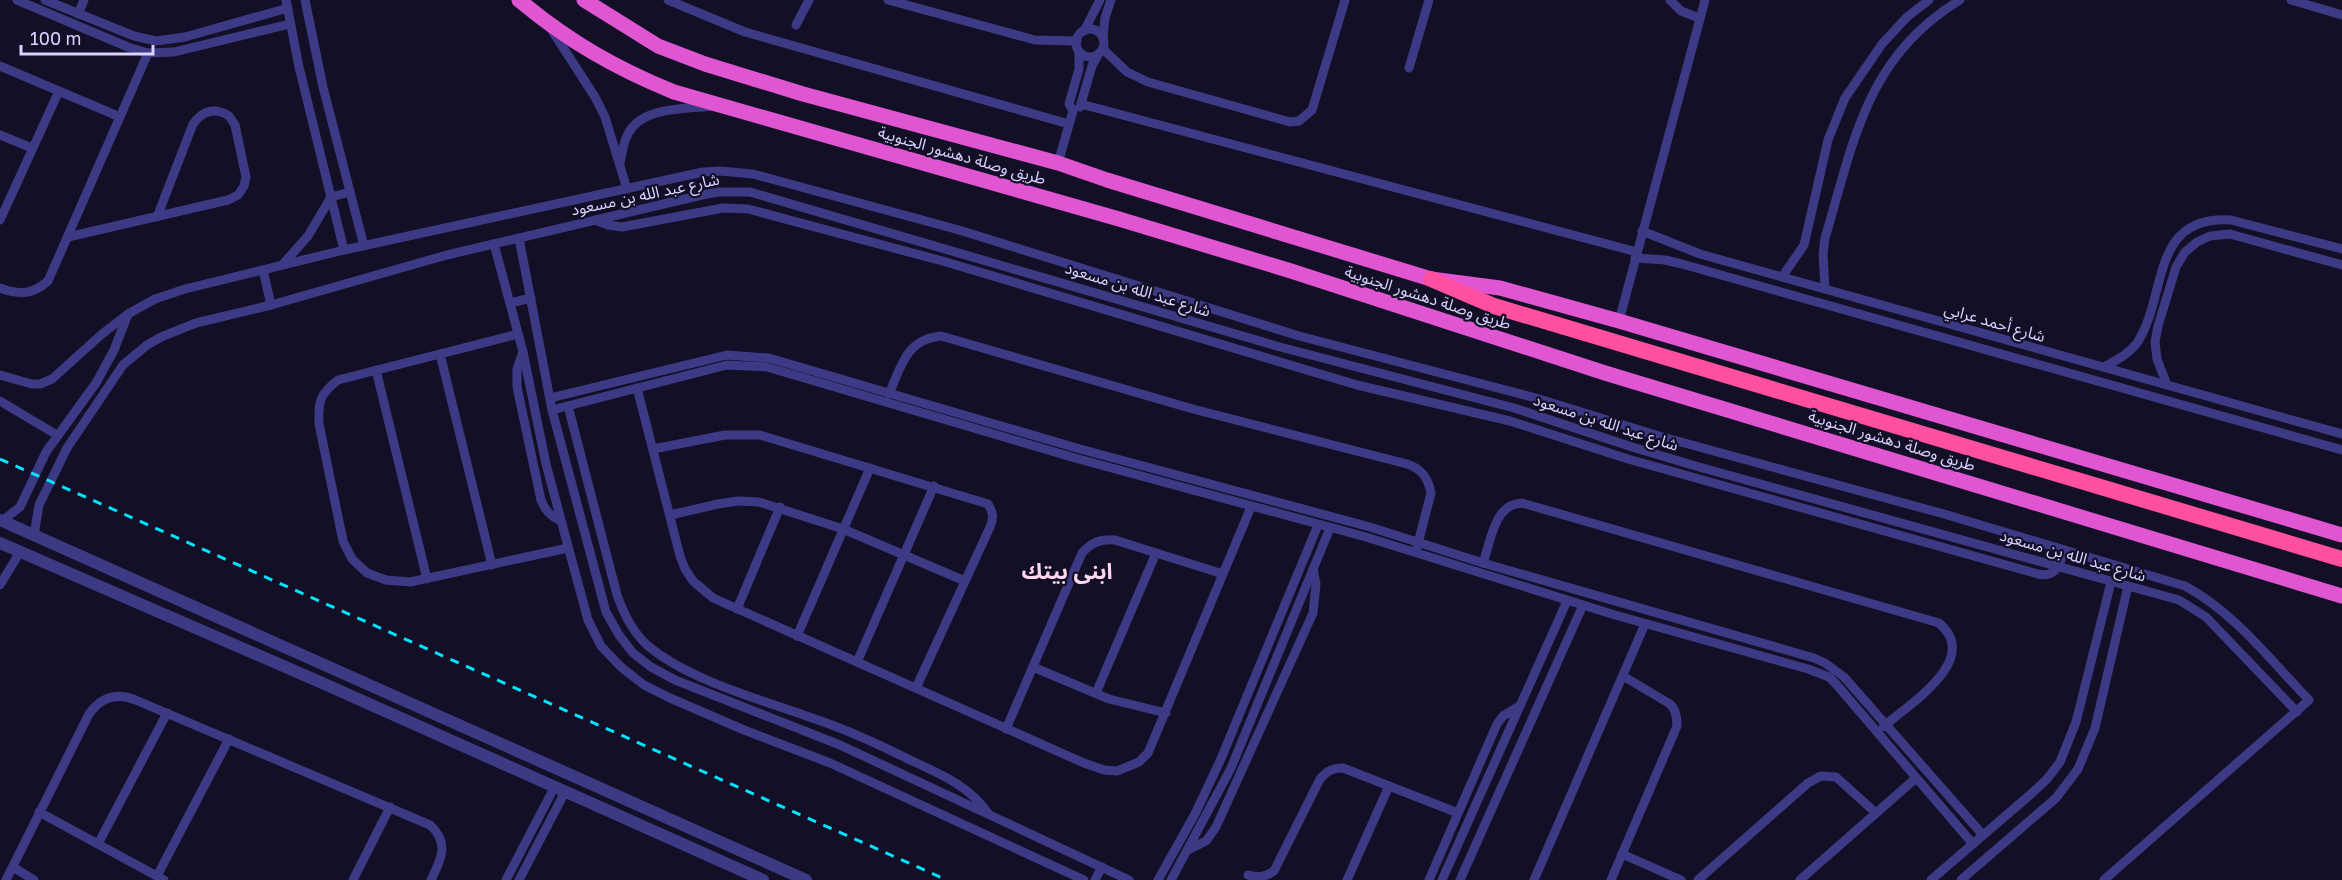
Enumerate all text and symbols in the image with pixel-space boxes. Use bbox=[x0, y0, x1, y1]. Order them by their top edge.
scale bar bbox=[21, 18, 153, 56]
text: 100 m bbox=[30, 27, 81, 49]
street label: طريق وصلة دهشور الجنوبية bbox=[875, 121, 1048, 190]
street label: شارع عبد الله بن مسعود bbox=[569, 168, 722, 222]
street label: شارع عبد الله بن مسعود bbox=[1062, 257, 1213, 324]
street label: طريق وصلة دهشور الجنوبية bbox=[1342, 261, 1514, 334]
street label: شارع أحمد عرابي bbox=[1941, 298, 2048, 349]
street label: شارع عبد الله بن مسعود bbox=[1530, 389, 1681, 458]
street label: طريق وصلة دهشور الجنوبية bbox=[1806, 405, 1978, 476]
street label: شارع عبد الله بن مسعود bbox=[1997, 525, 2148, 588]
district label: ابنى بيتك bbox=[1022, 557, 1112, 584]

